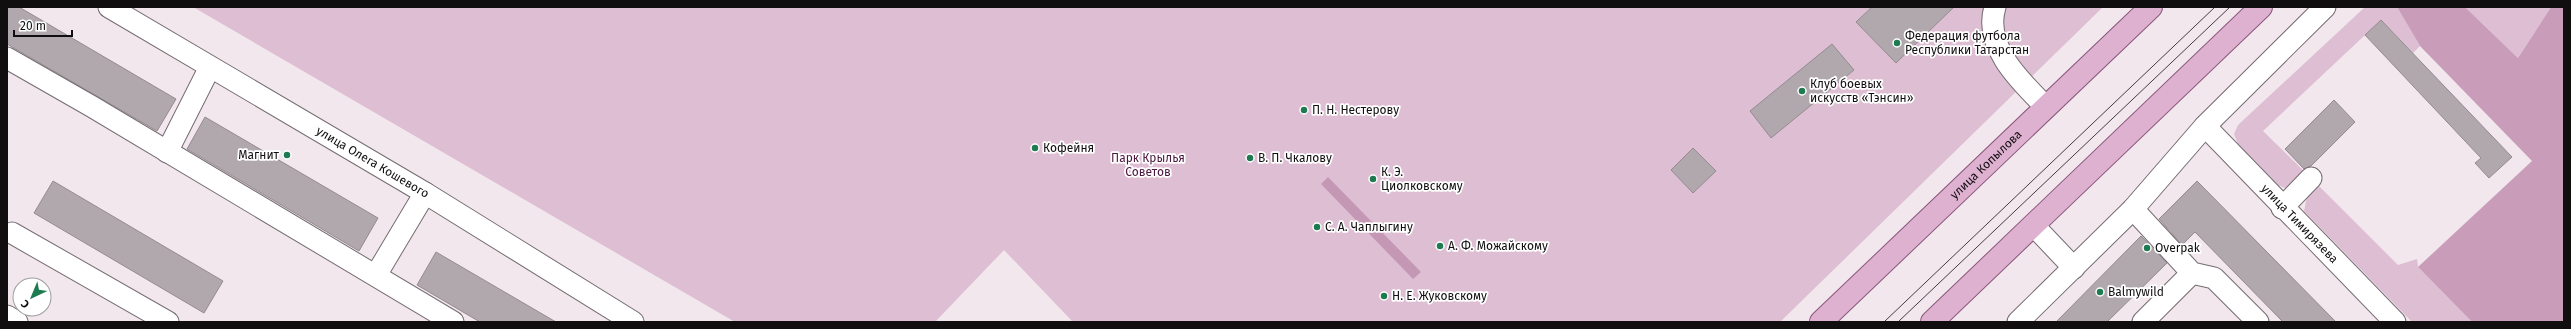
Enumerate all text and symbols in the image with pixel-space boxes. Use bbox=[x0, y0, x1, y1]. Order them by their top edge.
scale bar bbox=[14, 12, 72, 38]
text: 20 m bbox=[20, 19, 46, 33]
place label: Федерация футбола Республики Татарстан bbox=[1905, 29, 2029, 57]
marker: Федерация футбола Республики Татарстан bbox=[1892, 38, 1902, 48]
place label: Клуб боевых искусств «Тэнсин» bbox=[1810, 77, 1914, 105]
marker: Клуб боевых искусств «Тэнсин» bbox=[1797, 86, 1807, 96]
place label: П. Н. Нестерову bbox=[1312, 103, 1399, 117]
marker: П. Н. Нестерову bbox=[1299, 105, 1309, 115]
street label: улица Олега Кошевого bbox=[314, 124, 432, 201]
street label: улица Копылова bbox=[1947, 127, 2025, 202]
place label: Кофейня bbox=[1043, 141, 1094, 155]
marker: Кофейня bbox=[1030, 143, 1040, 153]
place label: Магнит bbox=[238, 148, 280, 162]
marker: Магнит bbox=[282, 150, 292, 160]
park label: Парк Крылья Советов bbox=[1111, 151, 1185, 179]
place label: В. П. Чкалову bbox=[1258, 151, 1332, 165]
marker: В. П. Чкалову bbox=[1245, 153, 1255, 163]
place label: К. Э. Циолковскому bbox=[1381, 165, 1463, 193]
marker: К. Э. Циолковскому bbox=[1368, 174, 1378, 184]
street label: улица Тимирязева bbox=[2258, 181, 2341, 266]
place label: С. А. Чаплыгину bbox=[1325, 220, 1413, 234]
marker: С. А. Чаплыгину bbox=[1312, 222, 1322, 232]
place label: А. Ф. Можайскому bbox=[1448, 239, 1548, 253]
marker: А. Ф. Можайскому bbox=[1435, 241, 1445, 251]
place label: Overpak bbox=[2155, 241, 2201, 255]
marker: Overpak bbox=[2142, 243, 2152, 253]
north arrow bbox=[12, 277, 52, 317]
place label: Balmywild bbox=[2108, 285, 2164, 299]
marker: Balmywild bbox=[2095, 287, 2105, 297]
place label: Н. Е. Жуковскому bbox=[1392, 289, 1487, 303]
marker: Н. Е. Жуковскому bbox=[1379, 291, 1389, 301]
text: С bbox=[18, 296, 32, 311]

